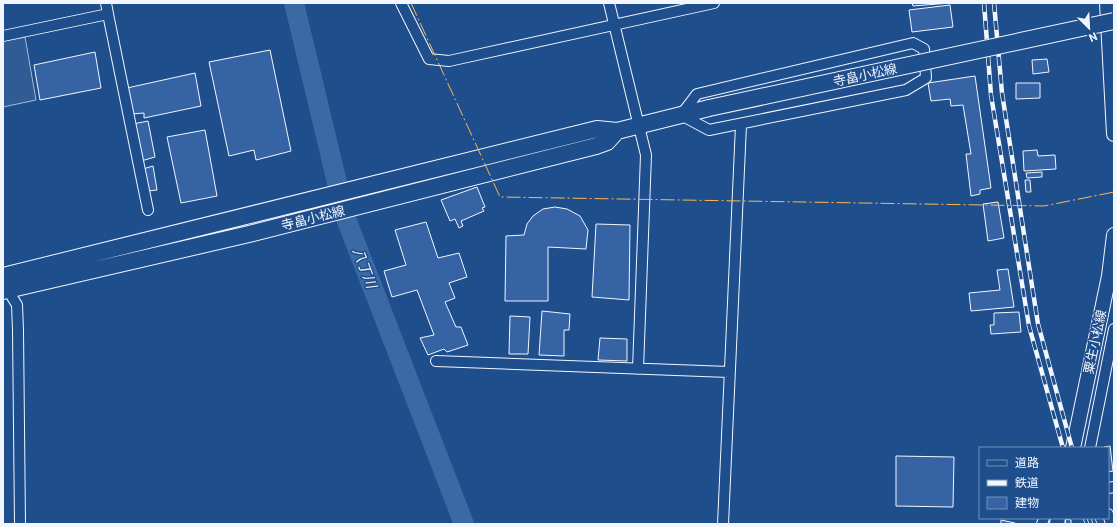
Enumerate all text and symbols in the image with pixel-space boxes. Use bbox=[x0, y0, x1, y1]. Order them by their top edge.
north arrow bbox=[1069, 8, 1109, 48]
text: N bbox=[1086, 29, 1099, 44]
street label: 寺畠小松線 bbox=[832, 61, 898, 89]
street label: 寺畠小松線 bbox=[280, 203, 346, 233]
water label: 八丁川 bbox=[350, 246, 381, 292]
street label: 粟生小松線 bbox=[1081, 309, 1109, 375]
legend bbox=[979, 447, 1109, 519]
text: 道路 bbox=[1015, 456, 1039, 470]
text: 鉄道 bbox=[1015, 476, 1039, 490]
text: 建物 bbox=[1015, 496, 1039, 510]

